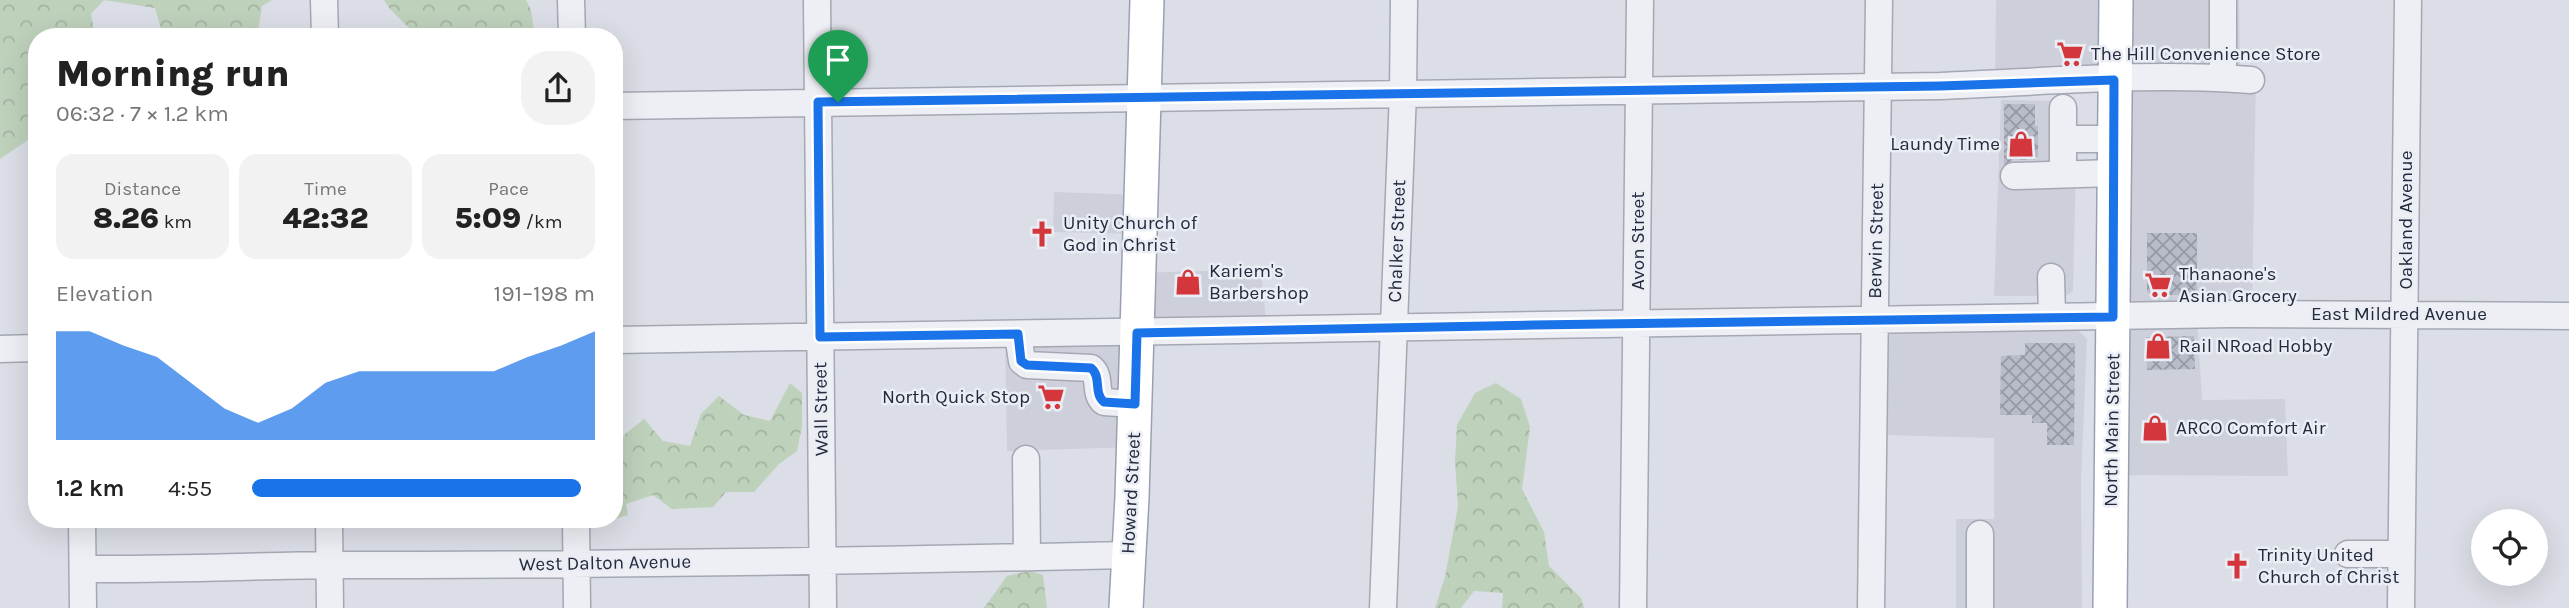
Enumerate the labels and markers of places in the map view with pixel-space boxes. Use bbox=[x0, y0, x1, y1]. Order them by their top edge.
pin bbox=[808, 30, 868, 102]
supermarket icon: The Hill Convenience Store bbox=[2055, 39, 2085, 69]
place label: The Hill Convenience Store bbox=[2091, 43, 2321, 65]
shop icon: Laundy Time bbox=[2006, 129, 2036, 159]
place label: Laundy Time bbox=[1890, 133, 2000, 155]
place label: Unity Church of God in Christ bbox=[1063, 212, 1198, 256]
church icon: Unity Church of God in Christ bbox=[1027, 219, 1057, 249]
place label: Kariem's Barbershop bbox=[1209, 260, 1309, 304]
place label: Thanaone's Asian Grocery bbox=[2179, 263, 2297, 307]
shop icon: Kariem's Barbershop bbox=[1173, 267, 1203, 297]
supermarket icon: Thanaone's Asian Grocery bbox=[2143, 270, 2173, 300]
shop icon: Rail NRoad Hobby bbox=[2143, 331, 2173, 361]
place label: Rail NRoad Hobby bbox=[2179, 335, 2332, 357]
supermarket icon: North Quick Stop bbox=[1036, 382, 1066, 412]
place label: North Quick Stop bbox=[882, 386, 1030, 408]
shop icon: ARCO Comfort Air bbox=[2140, 413, 2170, 443]
place label: ARCO Comfort Air bbox=[2176, 417, 2326, 439]
place label: Trinity United Church of Christ bbox=[2258, 544, 2399, 588]
church icon: Trinity United Church of Christ bbox=[2222, 551, 2252, 581]

